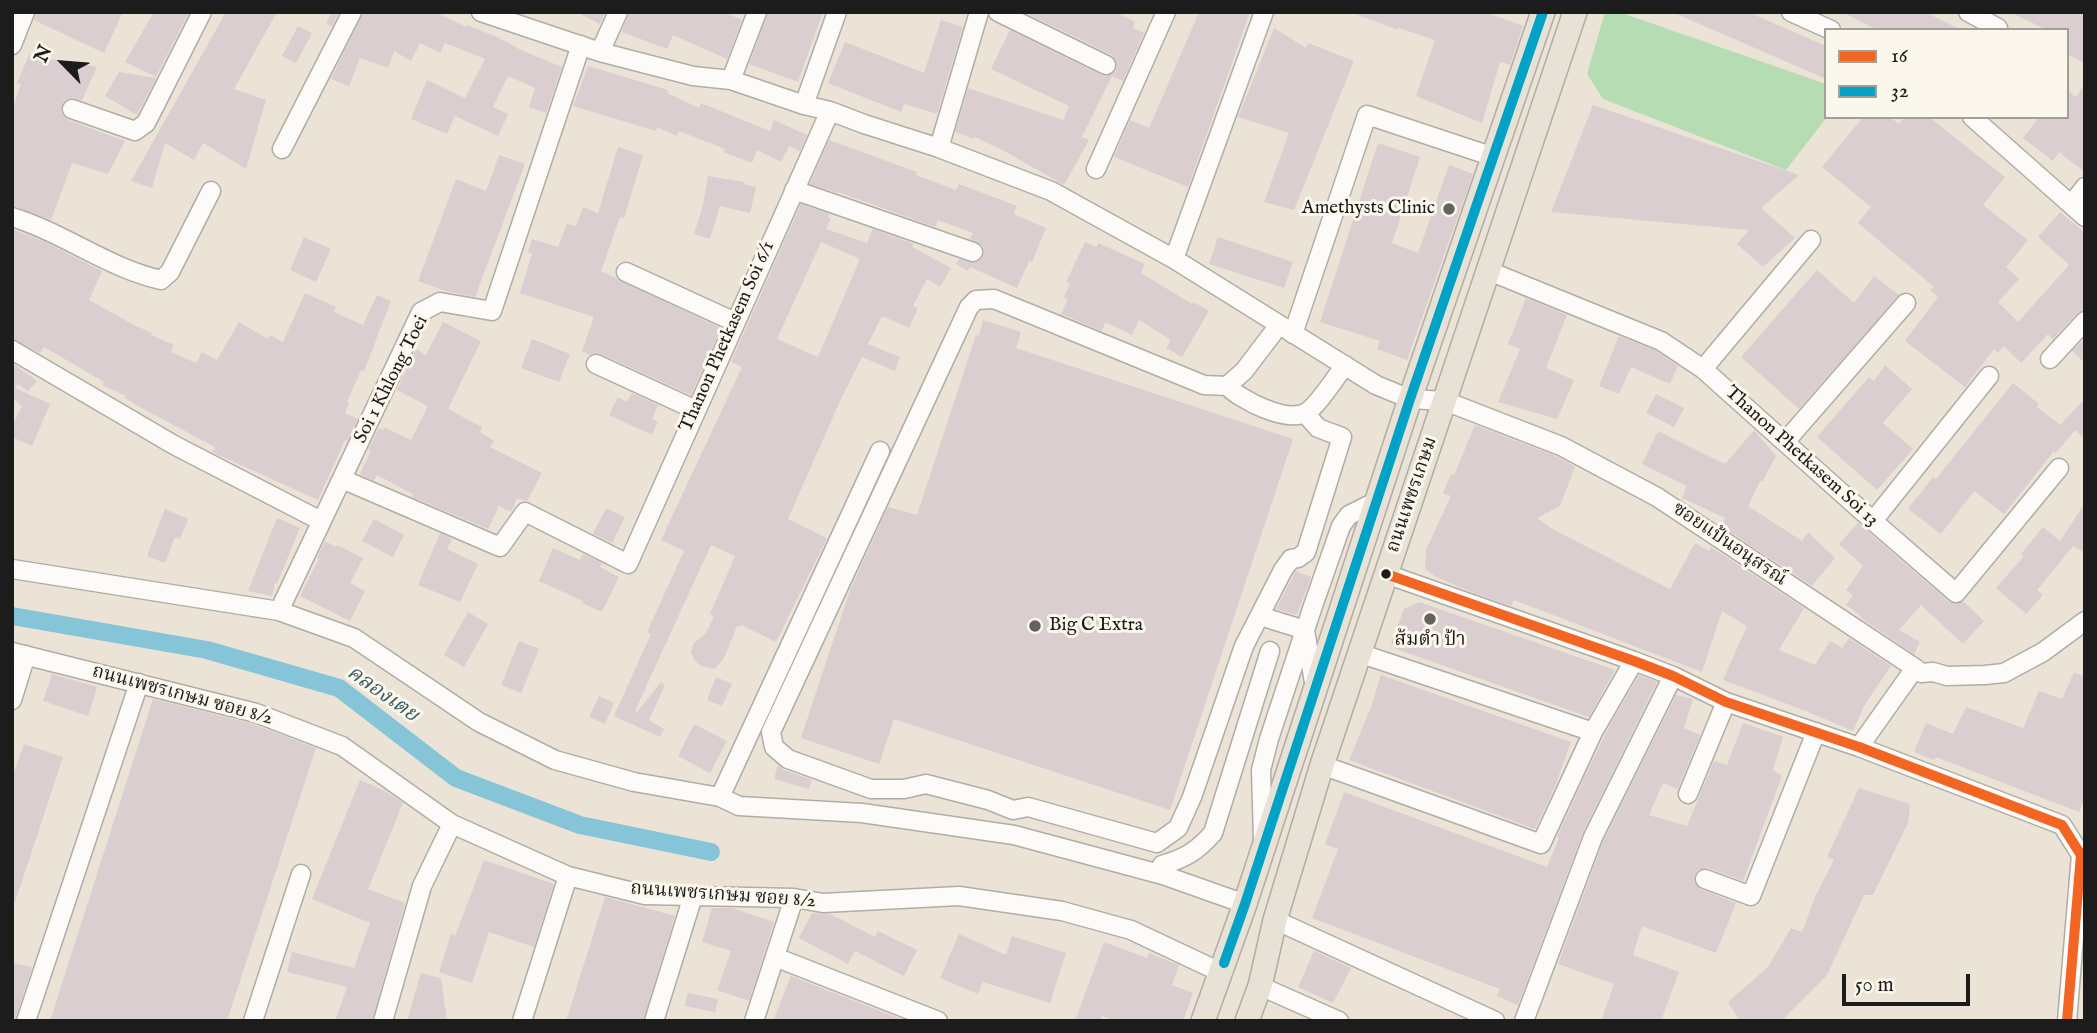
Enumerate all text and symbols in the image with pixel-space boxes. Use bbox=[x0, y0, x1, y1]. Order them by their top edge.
north arrow bbox=[28, 28, 98, 98]
legend bbox=[1824, 28, 2069, 119]
text: N bbox=[30, 42, 58, 67]
text: 16 bbox=[1891, 43, 1908, 70]
text: 32 bbox=[1891, 78, 1909, 105]
place label: Amethysts Clinic bbox=[1302, 198, 1435, 220]
marker: Amethysts Clinic bbox=[1441, 201, 1457, 217]
street label: Thanon Phetkasem Soi 6/1 bbox=[676, 238, 780, 436]
street label: Soi 1 Khlong Toei bbox=[350, 312, 434, 448]
street label: Thanon Phetkasem Soi 13 bbox=[1719, 382, 1883, 532]
street label: ถนนเพชรเกษม bbox=[1383, 434, 1443, 556]
street label: ซอยแป้นอนุสรณ์ bbox=[1667, 498, 1791, 592]
unlabelled marker bbox=[1379, 567, 1393, 581]
marker: ส้มตำ ป้า bbox=[1422, 611, 1438, 627]
place label: Big C Extra bbox=[1049, 615, 1143, 637]
marker: Big C Extra bbox=[1027, 618, 1043, 634]
place label: ส้มตำ ป้า bbox=[1394, 630, 1466, 652]
street label: ถนนเพชรเกษม ซอย 8/2 bbox=[89, 661, 275, 731]
water label: คลองเตย bbox=[341, 661, 423, 729]
street label: ถนนเพชรเกษม ซอย 8/2 bbox=[629, 878, 817, 914]
scale bar bbox=[1845, 960, 1973, 1004]
text: 50 m bbox=[1855, 972, 1894, 999]

